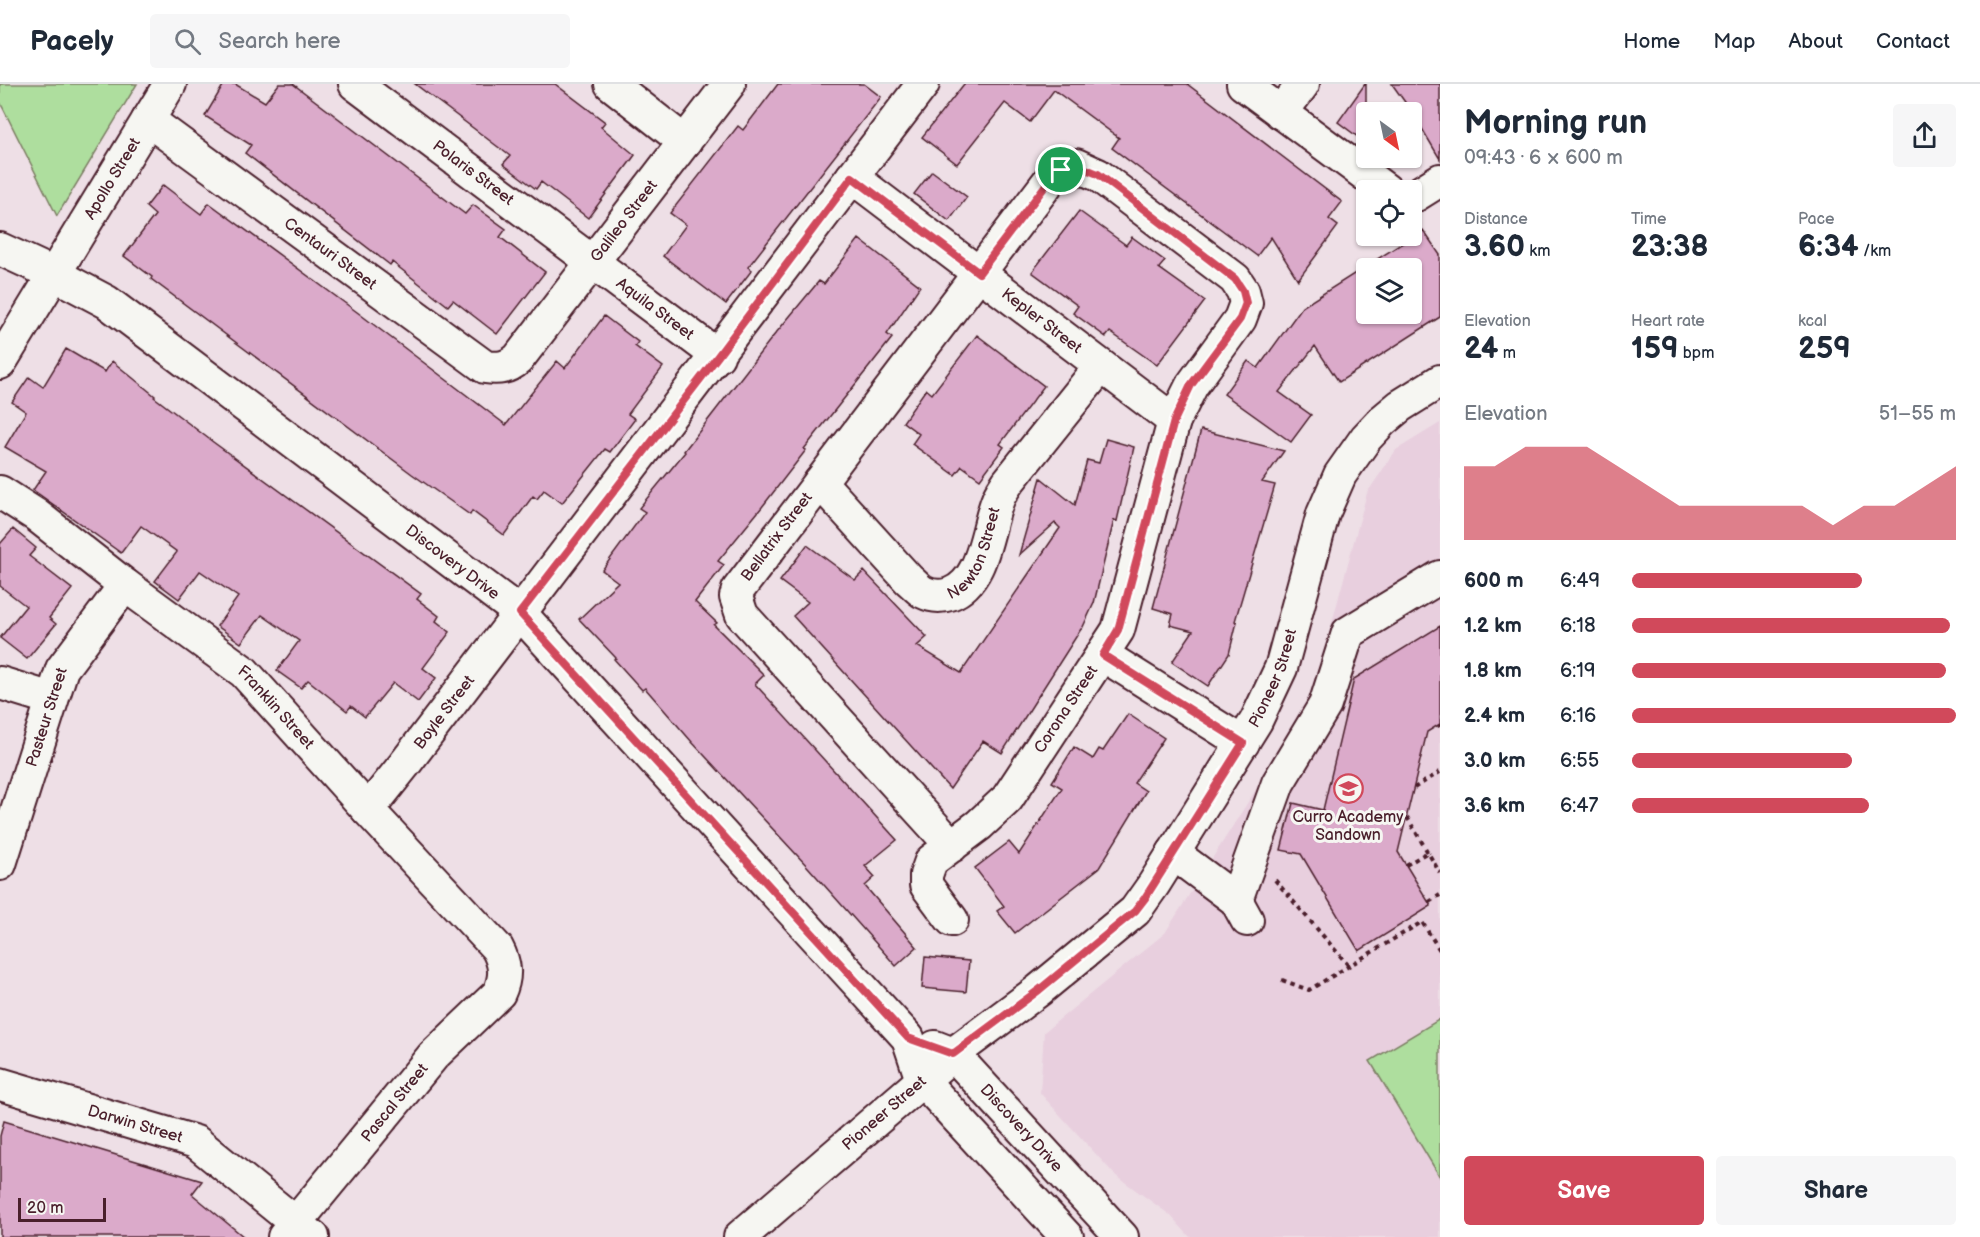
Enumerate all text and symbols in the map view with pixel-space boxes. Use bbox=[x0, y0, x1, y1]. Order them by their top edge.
search box bbox=[150, 14, 570, 68]
text: Pacely bbox=[30, 25, 114, 58]
icon: search bbox=[171, 25, 204, 58]
text: Search here bbox=[219, 28, 341, 55]
text: Home bbox=[1623, 29, 1680, 54]
text: Map bbox=[1713, 29, 1755, 54]
text: About bbox=[1788, 29, 1843, 54]
text: Contact bbox=[1876, 29, 1950, 54]
north arrow bbox=[1356, 102, 1422, 168]
map controls bbox=[1356, 102, 1422, 324]
text: Morning run bbox=[1464, 103, 1647, 143]
button: share bbox=[1893, 104, 1956, 167]
street label: Apollo Street bbox=[80, 134, 145, 223]
street label: Polaris Street bbox=[429, 136, 518, 209]
pin bbox=[1035, 144, 1086, 195]
text: 09:43 · 6 × 600 m bbox=[1464, 146, 1623, 170]
icon: arrive bbox=[1044, 153, 1077, 186]
street label: Galileo Street bbox=[586, 176, 661, 266]
button: locate bbox=[1356, 180, 1422, 246]
text: Distance bbox=[1464, 210, 1528, 229]
text: Time bbox=[1631, 210, 1666, 229]
text: Pace bbox=[1798, 210, 1834, 229]
street label: Centauri Street bbox=[280, 213, 380, 294]
text: 3.60 bbox=[1464, 229, 1525, 265]
text: 23:38 bbox=[1631, 229, 1709, 265]
text: 6:34 bbox=[1798, 229, 1859, 265]
text: km bbox=[1525, 242, 1550, 261]
text: /km bbox=[1859, 242, 1891, 261]
button: layers bbox=[1356, 258, 1422, 324]
street label: Aquila Street bbox=[613, 274, 698, 344]
street label: Kepler Street bbox=[998, 284, 1086, 357]
text: Elevation bbox=[1464, 312, 1531, 331]
text: Heart rate bbox=[1631, 312, 1705, 331]
text: kcal bbox=[1798, 312, 1827, 331]
text: 24 bbox=[1464, 331, 1498, 367]
text: 159 bbox=[1631, 331, 1679, 367]
text: 259 bbox=[1798, 331, 1851, 367]
text: m bbox=[1498, 344, 1516, 363]
text: bpm bbox=[1679, 344, 1714, 363]
text: Elevation bbox=[1464, 402, 1547, 426]
text: 51–55 m bbox=[1879, 402, 1956, 426]
street label: Bellatrix Street bbox=[737, 489, 817, 585]
street label: Newton Street bbox=[944, 505, 1004, 604]
street label: Discovery Drive bbox=[402, 521, 504, 604]
text: 600 m bbox=[1464, 569, 1524, 593]
text: 6:49 bbox=[1560, 569, 1600, 593]
text: 1.2 km bbox=[1464, 614, 1522, 638]
text: 6:18 bbox=[1560, 614, 1596, 638]
street label: Pioneer Street bbox=[1245, 627, 1301, 731]
text: 1.8 km bbox=[1464, 659, 1522, 683]
text: 6:19 bbox=[1560, 659, 1596, 683]
street label: Franklin Street bbox=[234, 661, 318, 753]
street label: Corona Street bbox=[1030, 662, 1102, 757]
street label: Pasteur Street bbox=[22, 665, 71, 769]
street label: Boyle Street bbox=[410, 671, 479, 753]
text: 2.4 km bbox=[1464, 704, 1525, 728]
text: 6:16 bbox=[1560, 704, 1596, 728]
text: 3.0 km bbox=[1464, 749, 1525, 773]
text: 6:55 bbox=[1560, 749, 1599, 773]
school or university icon: Curro Academy Sandown bbox=[1332, 773, 1364, 805]
text: 3.6 km bbox=[1464, 794, 1525, 818]
text: 6:47 bbox=[1560, 794, 1598, 818]
place label: Curro Academy Sandown bbox=[1292, 808, 1404, 845]
street label: Pascal Street bbox=[358, 1060, 432, 1146]
street label: Pioneer Street bbox=[838, 1072, 930, 1155]
street label: Discovery Drive bbox=[976, 1080, 1067, 1176]
street label: Darwin Street bbox=[86, 1101, 185, 1147]
button: Save bbox=[1464, 1156, 1704, 1225]
button: Share bbox=[1716, 1156, 1956, 1225]
scale bar bbox=[18, 1195, 106, 1222]
text: 20 m bbox=[27, 1199, 63, 1218]

